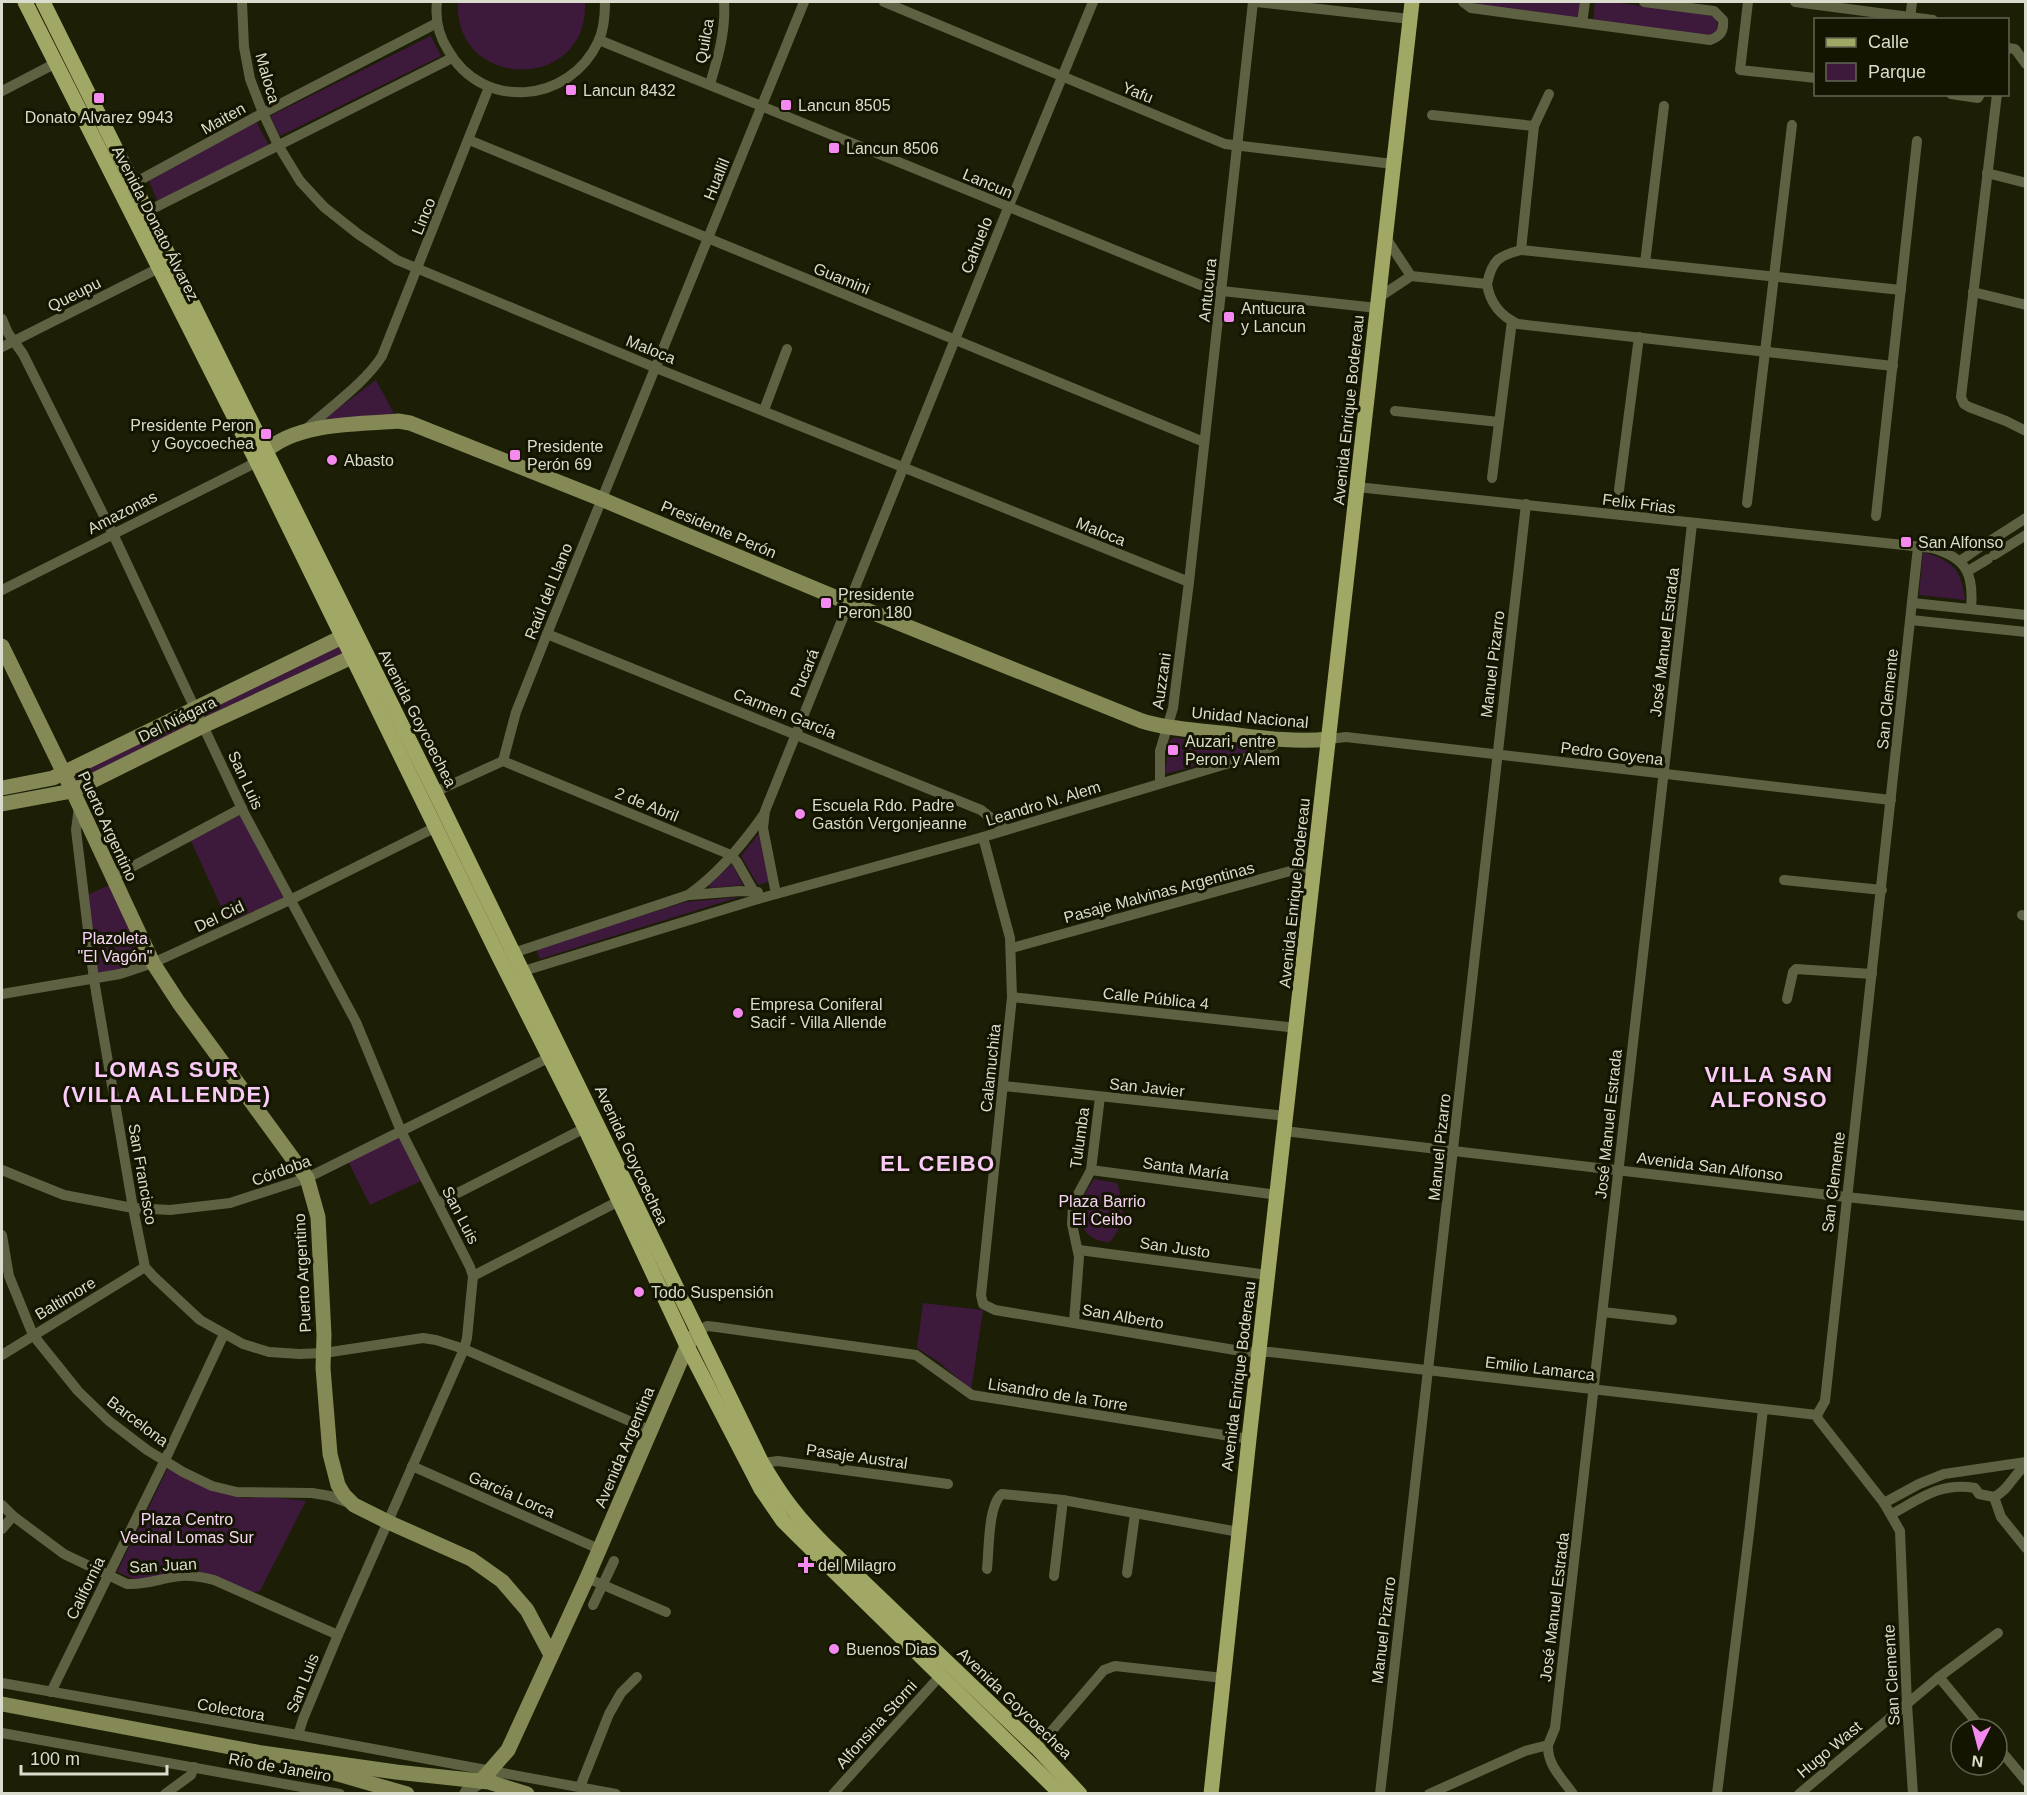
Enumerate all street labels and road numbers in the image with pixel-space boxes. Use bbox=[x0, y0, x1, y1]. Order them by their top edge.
street label: Quilca bbox=[692, 17, 717, 65]
street label: Maloca bbox=[252, 51, 283, 105]
street label: Yafu bbox=[1120, 79, 1156, 106]
street label: Maiten bbox=[198, 99, 248, 138]
street label: Avenida Donato Álvarez bbox=[109, 143, 203, 303]
street label: Huallil bbox=[700, 156, 733, 203]
street label: Lancun bbox=[960, 165, 1015, 202]
street label: Linco bbox=[408, 195, 439, 237]
street label: Cahuelo bbox=[957, 214, 996, 276]
street label: Antucura bbox=[1196, 257, 1219, 323]
street label: Guamini bbox=[811, 259, 873, 298]
street label: Queupu bbox=[45, 274, 103, 315]
street label: Avenida Enrique Bodereau bbox=[1330, 314, 1367, 506]
street label: Maloca bbox=[624, 332, 678, 367]
street label: Amazonas bbox=[85, 488, 160, 537]
street label: Felix Frias bbox=[1601, 491, 1677, 516]
street label: Presidente Perón bbox=[659, 497, 779, 561]
street label: Maloca bbox=[1074, 514, 1128, 549]
street label: Raúl del Llano bbox=[521, 540, 576, 642]
street label: José Manuel Estrada bbox=[1647, 566, 1682, 718]
street label: Manuel Pizarro bbox=[1478, 610, 1508, 719]
street label: Pucará bbox=[787, 646, 822, 700]
street label: Avenida Goycoechea bbox=[376, 647, 460, 790]
street label: San Clemente bbox=[1874, 648, 1901, 750]
street label: Auzzani bbox=[1149, 652, 1174, 710]
street label: Carmen García bbox=[731, 685, 839, 742]
street label: Del Niágara bbox=[136, 693, 219, 746]
street label: Unidad Nacional bbox=[1191, 704, 1309, 731]
street label: Pedro Goyena bbox=[1560, 739, 1664, 768]
street label: San Luis bbox=[225, 748, 266, 812]
street label: Puerto Argentino bbox=[75, 769, 140, 884]
street label: Leandro N. Alem bbox=[984, 778, 1103, 829]
street label: 2 de Abril bbox=[613, 784, 681, 825]
street label: Avenida Enrique Bodereau bbox=[1276, 797, 1313, 989]
street label: Pasaje Malvinas Argentinas bbox=[1062, 859, 1256, 926]
street label: Del Cid bbox=[192, 898, 247, 935]
street label: Calle Pública 4 bbox=[1102, 984, 1210, 1013]
street label: Calamuchita bbox=[977, 1023, 1004, 1113]
street label: José Manuel Estrada bbox=[1592, 1048, 1625, 1200]
street label: San Javier bbox=[1108, 1075, 1186, 1100]
street label: Avenida Goycoechea bbox=[592, 1083, 671, 1228]
street label: Manuel Pizarro bbox=[1425, 1093, 1454, 1201]
street label: Tulumba bbox=[1067, 1106, 1092, 1170]
street label: San Francisco bbox=[125, 1122, 160, 1226]
street label: San Clemente bbox=[1819, 1131, 1848, 1233]
street label: Avenida San Alfonso bbox=[1636, 1149, 1784, 1184]
street label: Córdoba bbox=[249, 1152, 313, 1189]
street label: Santa María bbox=[1142, 1154, 1230, 1183]
street label: San Luis bbox=[439, 1184, 482, 1247]
street label: Puerto Argentino bbox=[291, 1213, 314, 1333]
street label: San Justo bbox=[1139, 1234, 1211, 1261]
street label: Baltimore bbox=[32, 1274, 99, 1323]
street label: Avenida Enrique Bodereau bbox=[1218, 1280, 1259, 1472]
street label: San Alberto bbox=[1081, 1301, 1165, 1332]
street label: Emilio Lamarca bbox=[1484, 1353, 1596, 1384]
street label: Lisandro de la Torre bbox=[987, 1375, 1129, 1414]
street label: Avenida Argentina bbox=[591, 1384, 658, 1510]
street label: Barcelona bbox=[104, 1393, 172, 1450]
street label: Pasaje Austral bbox=[805, 1441, 909, 1472]
street label: García Lorca bbox=[466, 1468, 558, 1521]
street label: José Manuel Estrada bbox=[1537, 1531, 1572, 1683]
street label: California bbox=[63, 1554, 108, 1622]
street label: San Juan bbox=[129, 1555, 197, 1576]
street label: Manuel Pizarro bbox=[1369, 1576, 1399, 1685]
street label: San Clemente bbox=[1880, 1624, 1903, 1726]
street label: Avenida Goycoechea bbox=[954, 1645, 1075, 1762]
street label: San Luis bbox=[283, 1651, 322, 1715]
street label: Alfonsina Storni bbox=[833, 1677, 920, 1772]
street label: Colectora bbox=[196, 1695, 266, 1724]
street label: Hugo Wast bbox=[1794, 1717, 1865, 1781]
street label: Río de Janeiro bbox=[227, 1750, 333, 1785]

